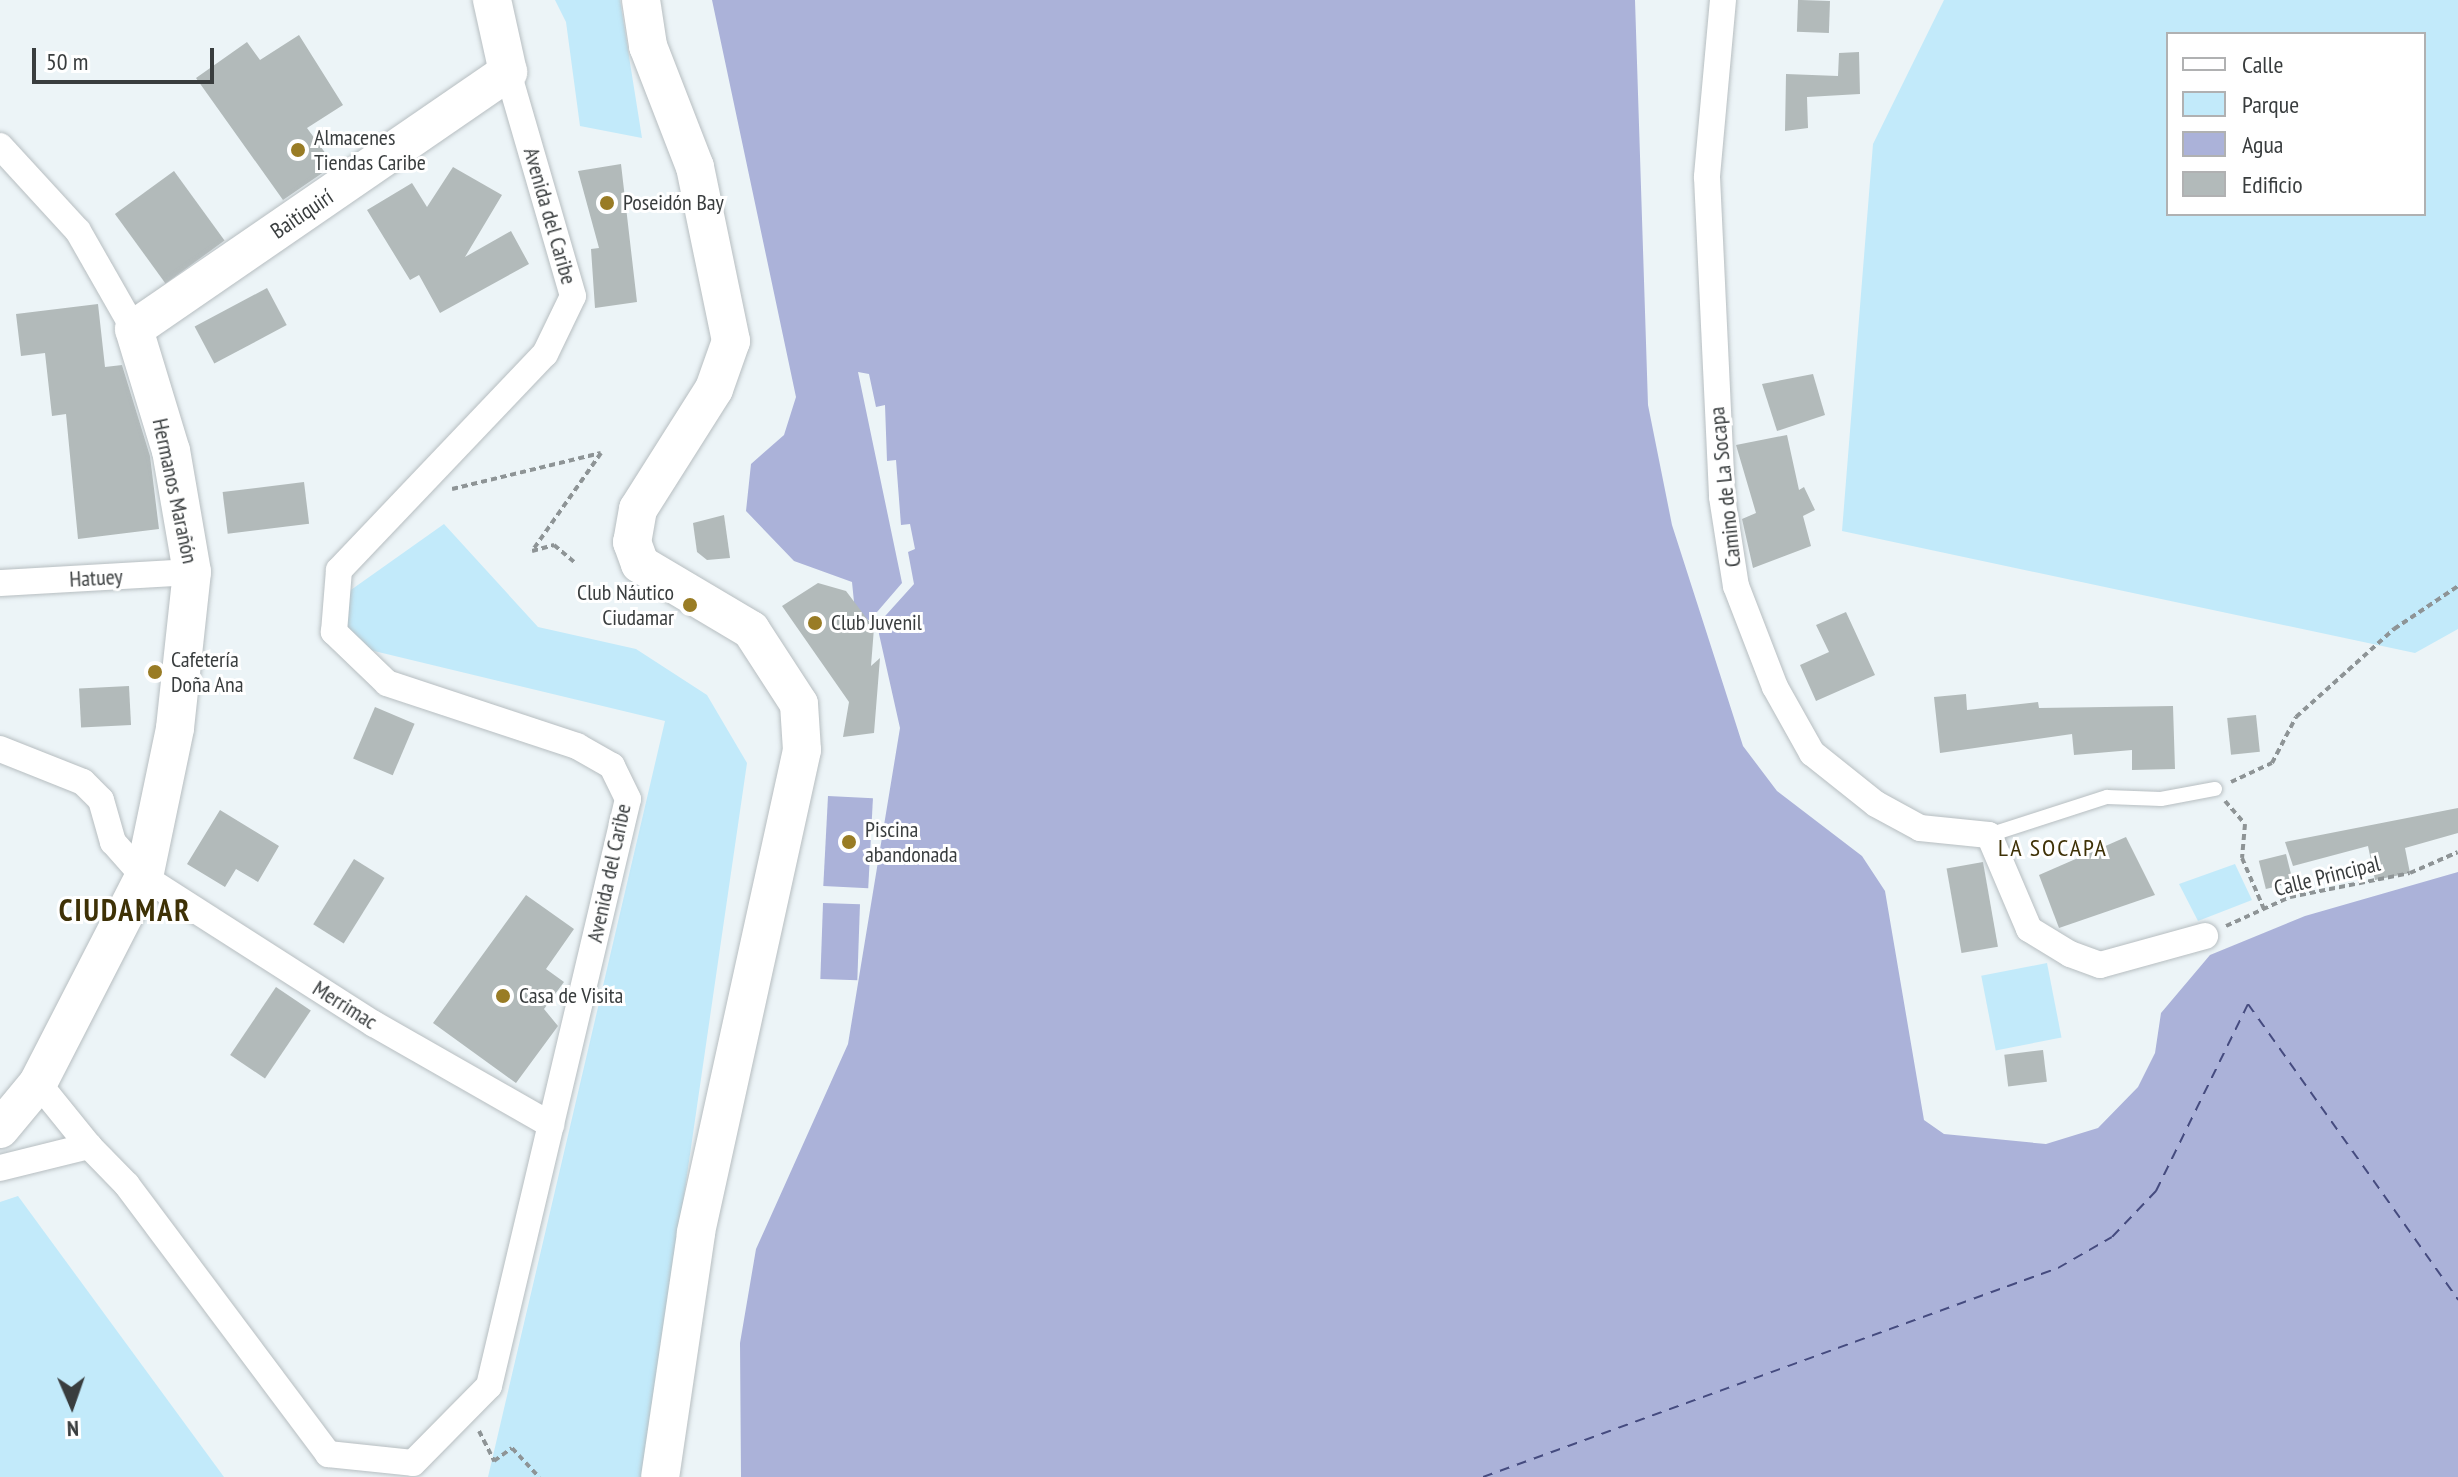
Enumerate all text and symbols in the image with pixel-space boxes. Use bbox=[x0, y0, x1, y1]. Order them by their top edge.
scale bar bbox=[36, 32, 218, 82]
legend bbox=[2166, 32, 2426, 216]
text: 50 m bbox=[46, 46, 88, 77]
text: Calle bbox=[2242, 49, 2283, 80]
text: Parque bbox=[2242, 89, 2299, 120]
place label: Almacenes Tiendas Caribe bbox=[314, 124, 426, 176]
text: Agua bbox=[2242, 129, 2283, 160]
marker: Almacenes Tiendas Caribe bbox=[289, 141, 307, 159]
street label: Avenida del Caribe bbox=[518, 144, 582, 288]
text: Edificio bbox=[2242, 169, 2303, 200]
street label: Baitiquirí bbox=[266, 184, 338, 244]
place label: Poseidón Bay bbox=[623, 190, 724, 216]
marker: Poseidón Bay bbox=[598, 194, 616, 212]
street label: Camino de La Socapa bbox=[1703, 406, 1747, 568]
street label: Hermanos Marañón bbox=[147, 416, 203, 566]
street label: Hatuey bbox=[69, 563, 123, 593]
place label: Club Náutico Ciudamar bbox=[577, 579, 674, 630]
marker: Club Náutico Ciudamar bbox=[681, 596, 699, 614]
place label: Club Juvenil bbox=[831, 610, 922, 636]
marker: Club Juvenil bbox=[806, 614, 824, 632]
place label: Cafetería Doña Ana bbox=[171, 646, 244, 698]
marker: Cafetería Doña Ana bbox=[146, 663, 164, 681]
street label: Avenida del Caribe bbox=[581, 801, 637, 945]
place label: Piscina abandonada bbox=[865, 816, 958, 868]
marker: Piscina abandonada bbox=[840, 833, 858, 851]
district label: LA SOCAPA bbox=[1998, 834, 2108, 862]
street label: Calle Principal bbox=[2271, 850, 2383, 902]
district label: CIUDAMAR bbox=[59, 892, 191, 928]
street label: Merrimac bbox=[308, 975, 382, 1035]
place label: Casa de Visita bbox=[519, 983, 624, 1009]
marker: Casa de Visita bbox=[494, 987, 512, 1005]
north arrow bbox=[32, 1365, 112, 1445]
text: N bbox=[66, 1415, 79, 1443]

